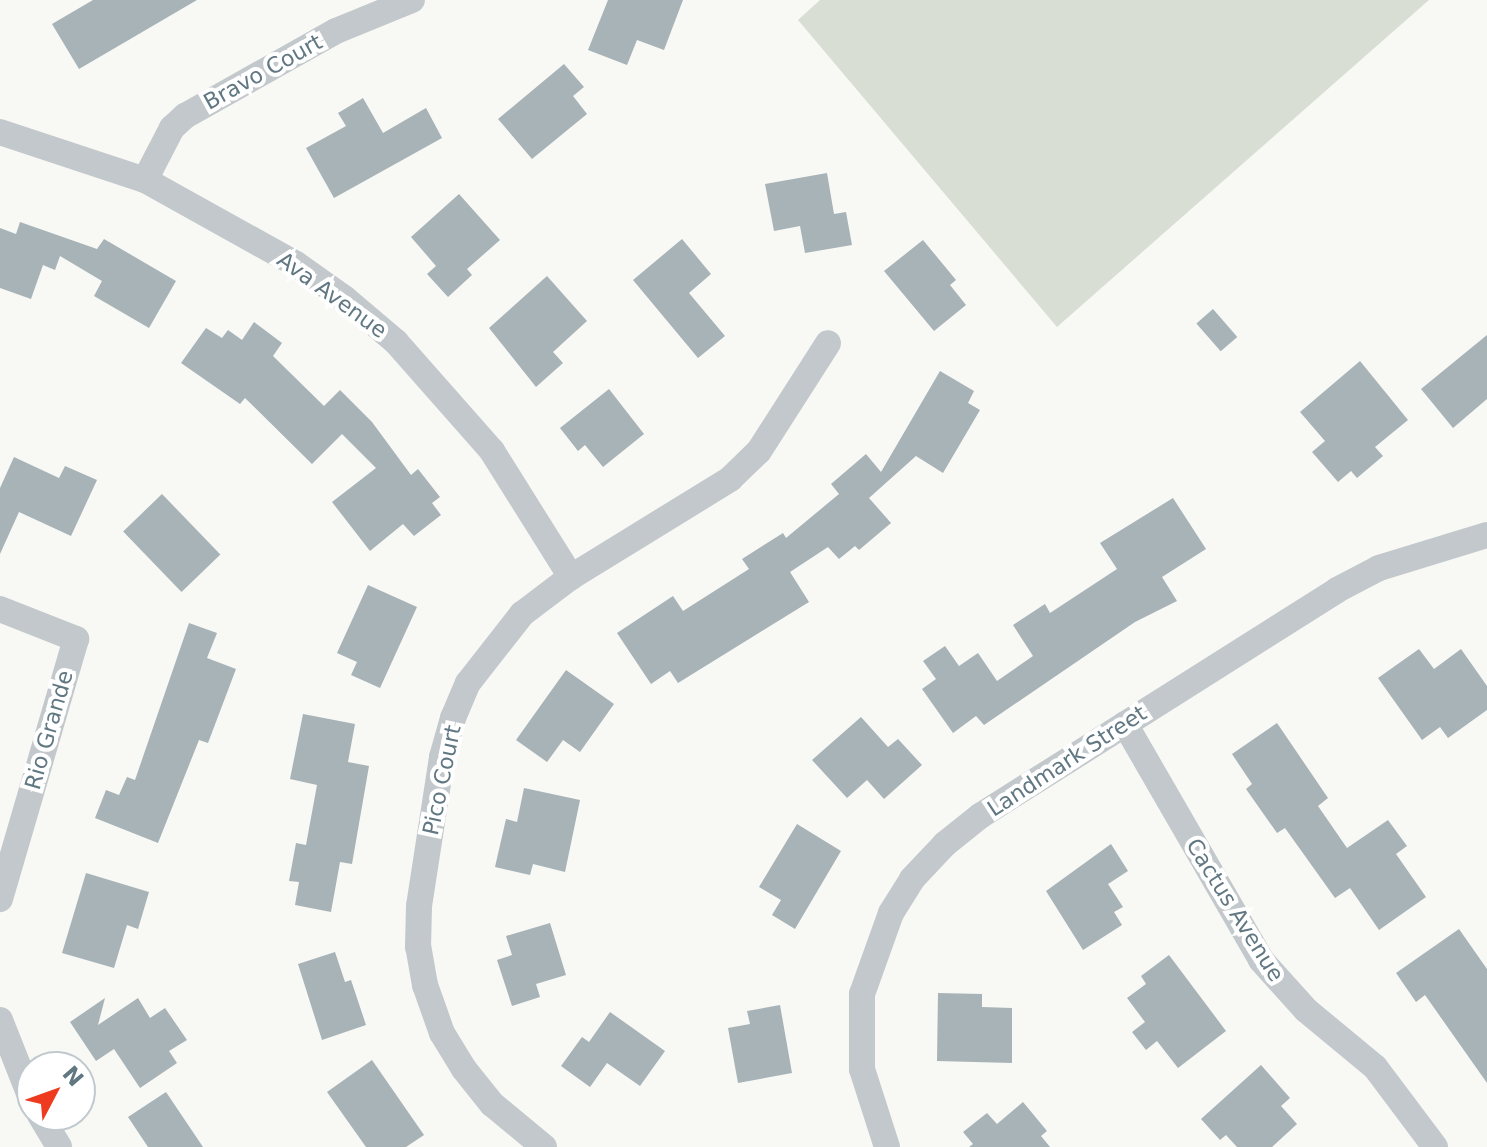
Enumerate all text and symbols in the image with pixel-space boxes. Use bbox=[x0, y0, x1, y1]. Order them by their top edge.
street label: Bravo Court bbox=[199, 29, 327, 115]
street label: Ava Avenue bbox=[272, 246, 392, 344]
street label: Rio Grande bbox=[19, 667, 79, 793]
street label: Landmark Street bbox=[983, 700, 1151, 822]
street label: Pico Court bbox=[417, 723, 467, 837]
street label: Cactus Avenue bbox=[1180, 834, 1290, 986]
north arrow bbox=[16, 1051, 96, 1131]
text: N bbox=[57, 1061, 88, 1091]

